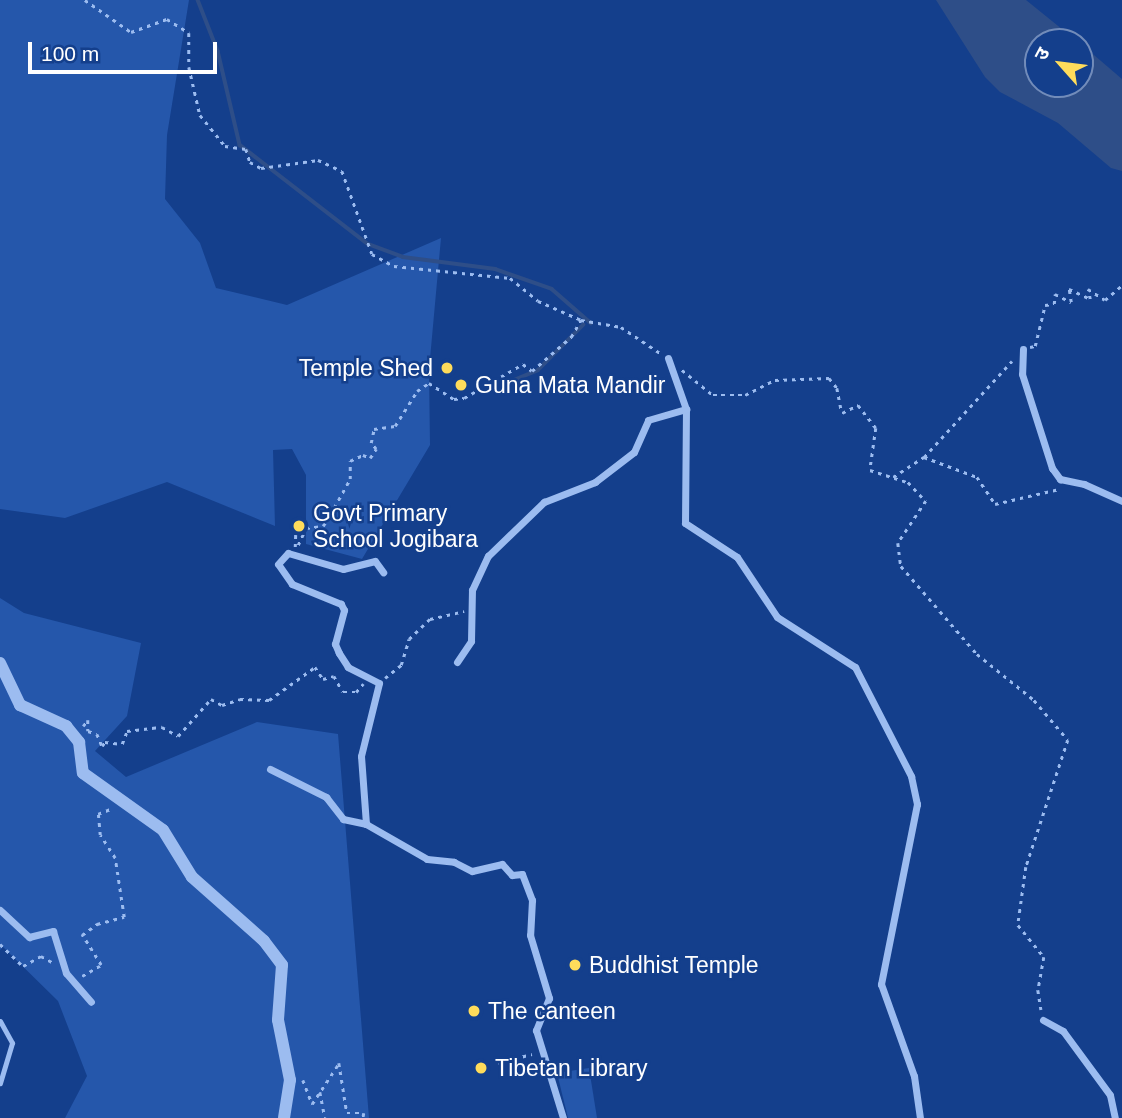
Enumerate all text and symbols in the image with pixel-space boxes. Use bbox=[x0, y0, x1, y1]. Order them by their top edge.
scale bar bbox=[32, 28, 220, 72]
north arrow bbox=[1024, 28, 1094, 98]
text: 100 m bbox=[41, 42, 99, 65]
text: उ bbox=[1030, 44, 1054, 64]
place label: Temple Shed bbox=[299, 354, 433, 382]
marker: Temple Shed bbox=[439, 360, 455, 376]
place label: Guna Mata Mandir bbox=[475, 371, 665, 399]
marker: Guna Mata Mandir bbox=[453, 377, 469, 393]
place label: Govt Primary School Jogibara bbox=[313, 499, 478, 553]
marker: Govt Primary School Jogibara bbox=[291, 518, 307, 534]
place label: Buddhist Temple bbox=[589, 951, 759, 979]
marker: Buddhist Temple bbox=[567, 957, 583, 973]
place label: The canteen bbox=[488, 997, 616, 1025]
marker: The canteen bbox=[466, 1003, 482, 1019]
place label: Tibetan Library bbox=[495, 1054, 648, 1082]
marker: Tibetan Library bbox=[473, 1060, 489, 1076]

